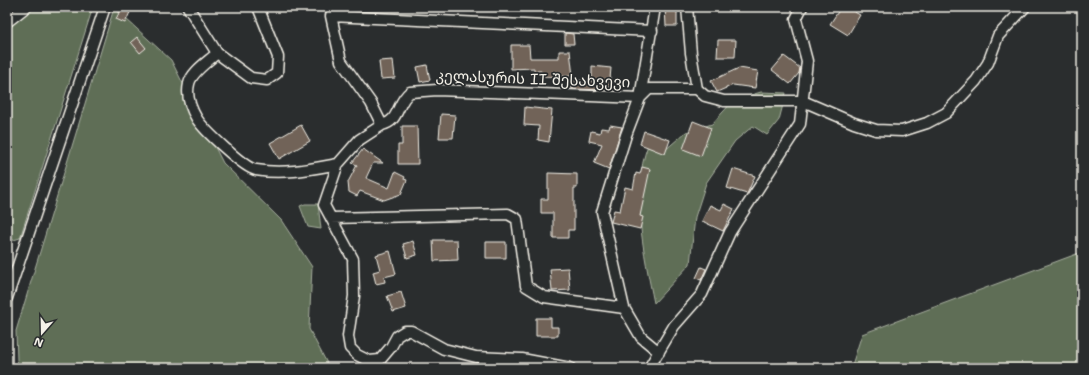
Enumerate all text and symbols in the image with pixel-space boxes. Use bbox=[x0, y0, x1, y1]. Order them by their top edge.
street label: კელასურის II შესახვევი bbox=[435, 66, 631, 92]
north arrow bbox=[22, 313, 62, 353]
text: N bbox=[32, 333, 45, 350]

